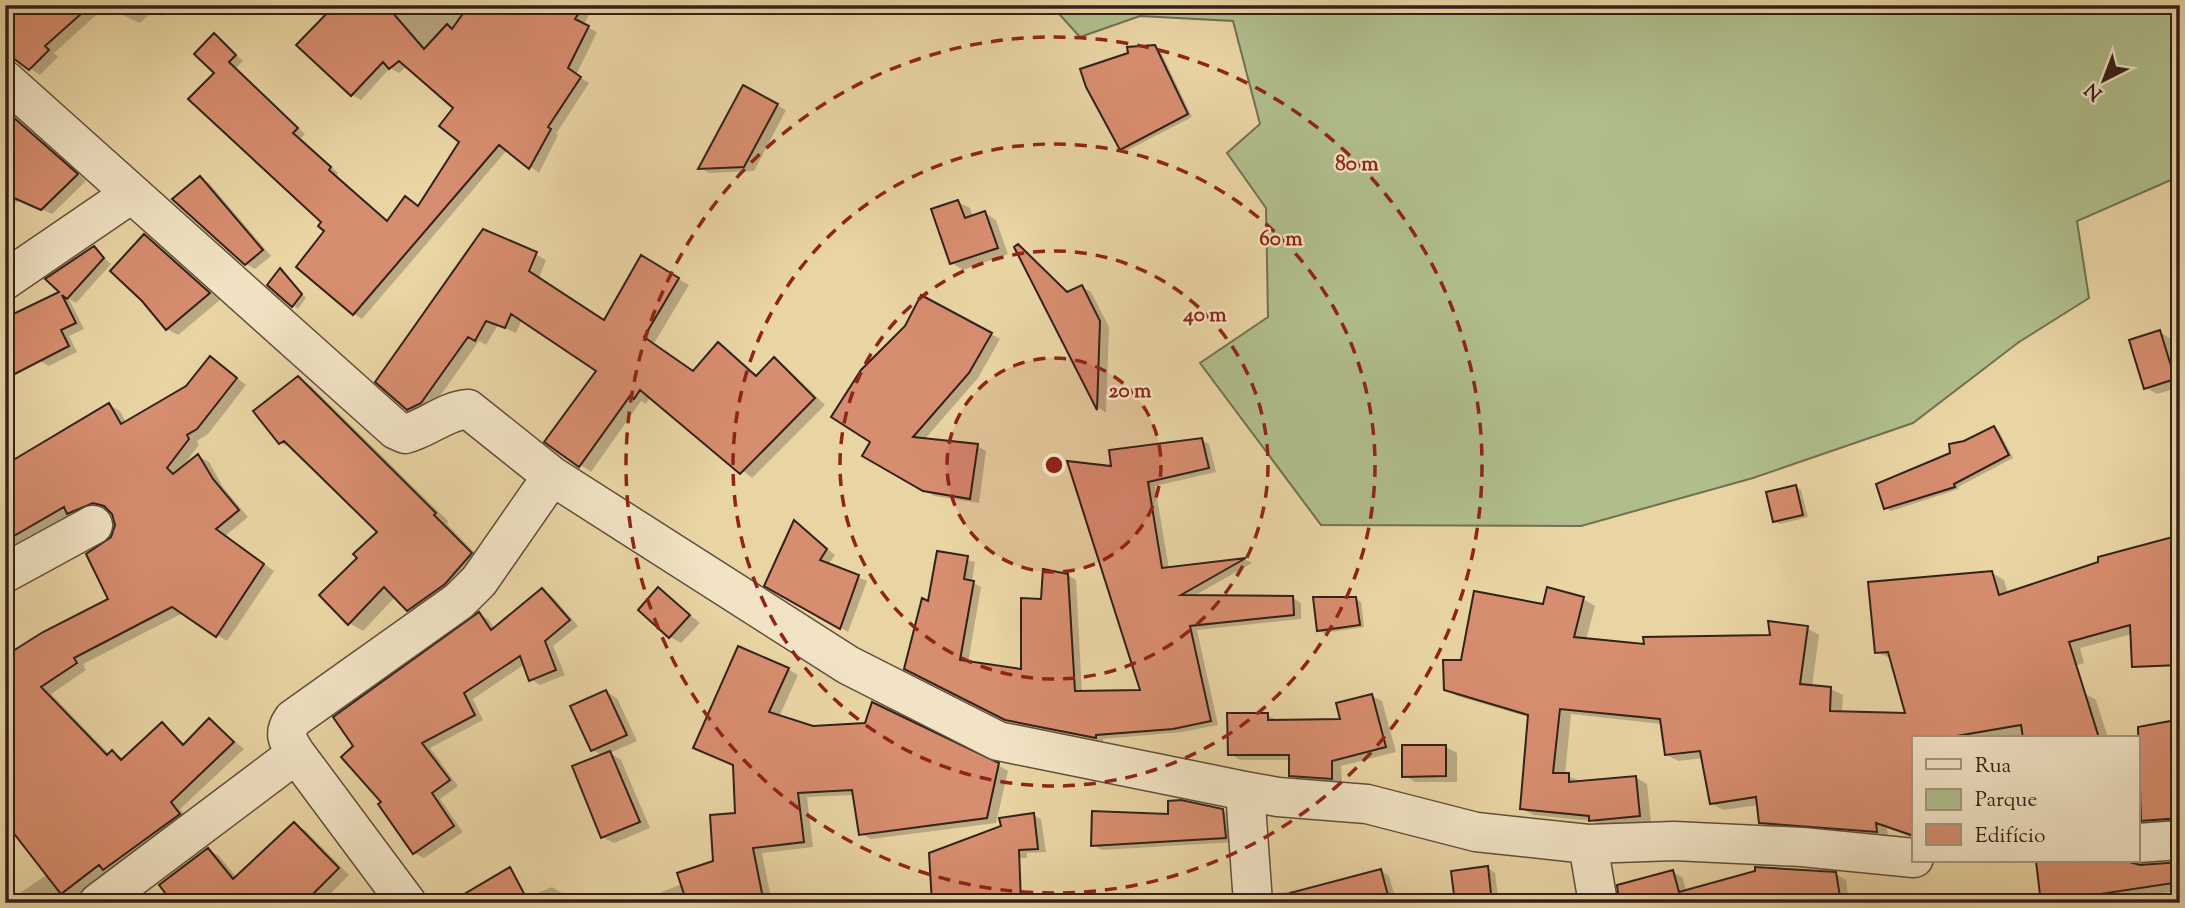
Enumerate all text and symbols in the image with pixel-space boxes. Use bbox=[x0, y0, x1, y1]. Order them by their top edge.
north arrow bbox=[2070, 46, 2140, 116]
text: N bbox=[2080, 76, 2109, 106]
text: 80 m bbox=[1335, 150, 1379, 180]
text: 60 m bbox=[1259, 225, 1303, 255]
text: 40 m bbox=[1182, 301, 1227, 331]
text: 20 m bbox=[1109, 377, 1152, 407]
centre of rings bbox=[1042, 453, 1066, 477]
legend bbox=[1912, 736, 2140, 862]
text: Rua bbox=[1975, 752, 2012, 782]
text: Parque bbox=[1975, 786, 2037, 816]
text: Edifício bbox=[1975, 822, 2045, 852]

